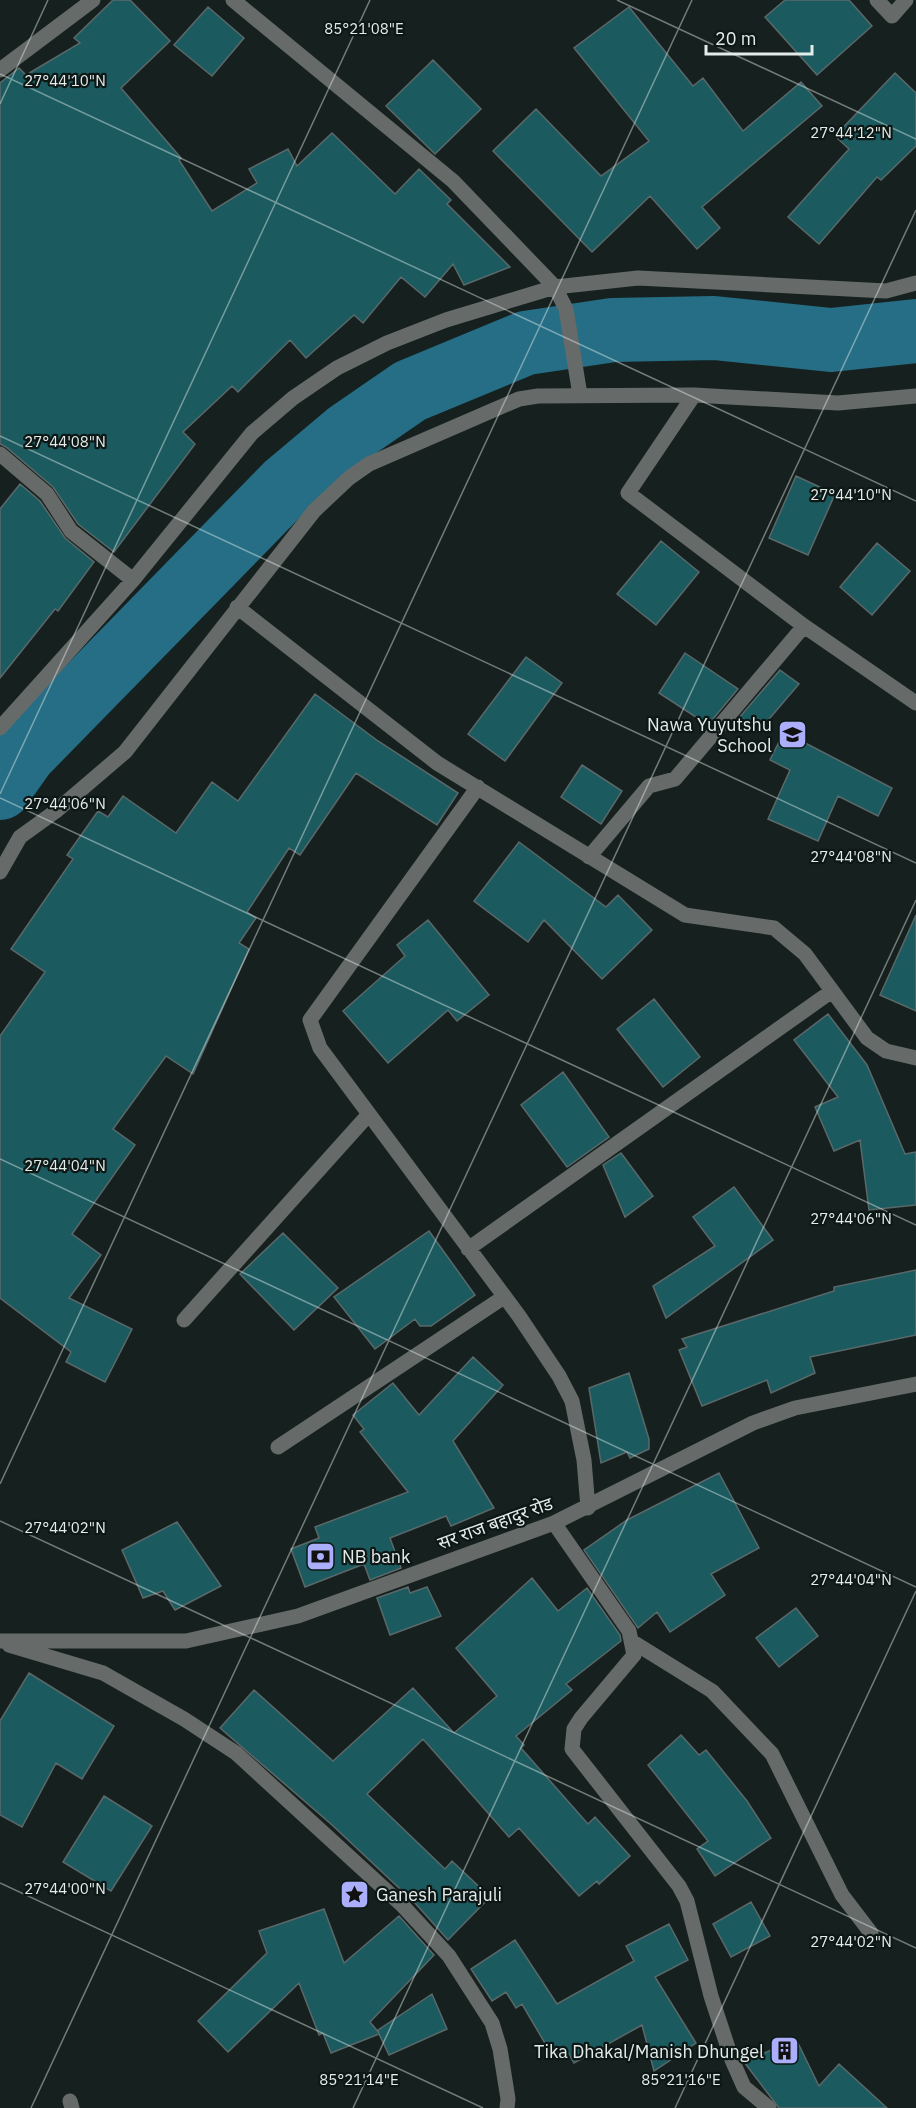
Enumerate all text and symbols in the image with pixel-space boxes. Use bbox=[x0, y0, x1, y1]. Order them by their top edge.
scale bar bbox=[706, 18, 812, 56]
text: 85°21'08"E bbox=[324, 19, 404, 38]
text: 20 m bbox=[715, 27, 757, 50]
text: 27°44'10"N bbox=[24, 71, 106, 90]
text: 27°44'12"N bbox=[810, 123, 892, 142]
text: 27°44'08"N bbox=[24, 432, 106, 451]
text: 27°44'10"N bbox=[810, 485, 892, 504]
place label: Nawa Yuyutshu School bbox=[647, 713, 772, 757]
school or university icon: Nawa Yuyutshu School bbox=[777, 718, 809, 750]
text: 27°44'06"N bbox=[24, 794, 106, 813]
text: 27°44'08"N bbox=[810, 847, 892, 866]
text: 27°44'04"N bbox=[24, 1156, 106, 1175]
text: 27°44'06"N bbox=[810, 1209, 892, 1228]
street label: सर राज बहादुर रोड bbox=[434, 1491, 556, 1555]
text: 27°44'02"N bbox=[24, 1518, 106, 1537]
bank icon: NB bank bbox=[305, 1540, 337, 1572]
place label: NB bank bbox=[342, 1545, 411, 1568]
text: 27°44'04"N bbox=[810, 1570, 892, 1589]
place icon: Ganesh Parajuli bbox=[339, 1878, 371, 1910]
text: 27°44'00"N bbox=[24, 1879, 106, 1898]
place label: Ganesh Parajuli bbox=[376, 1883, 502, 1906]
text: 27°44'02"N bbox=[810, 1932, 892, 1951]
building icon: Tika Dhakal/Manish Dhungel bbox=[769, 2035, 801, 2067]
place label: Tika Dhakal/Manish Dhungel bbox=[534, 2040, 764, 2063]
text: 85°21'14"E bbox=[319, 2070, 399, 2089]
text: 85°21'16"E bbox=[641, 2070, 721, 2089]

